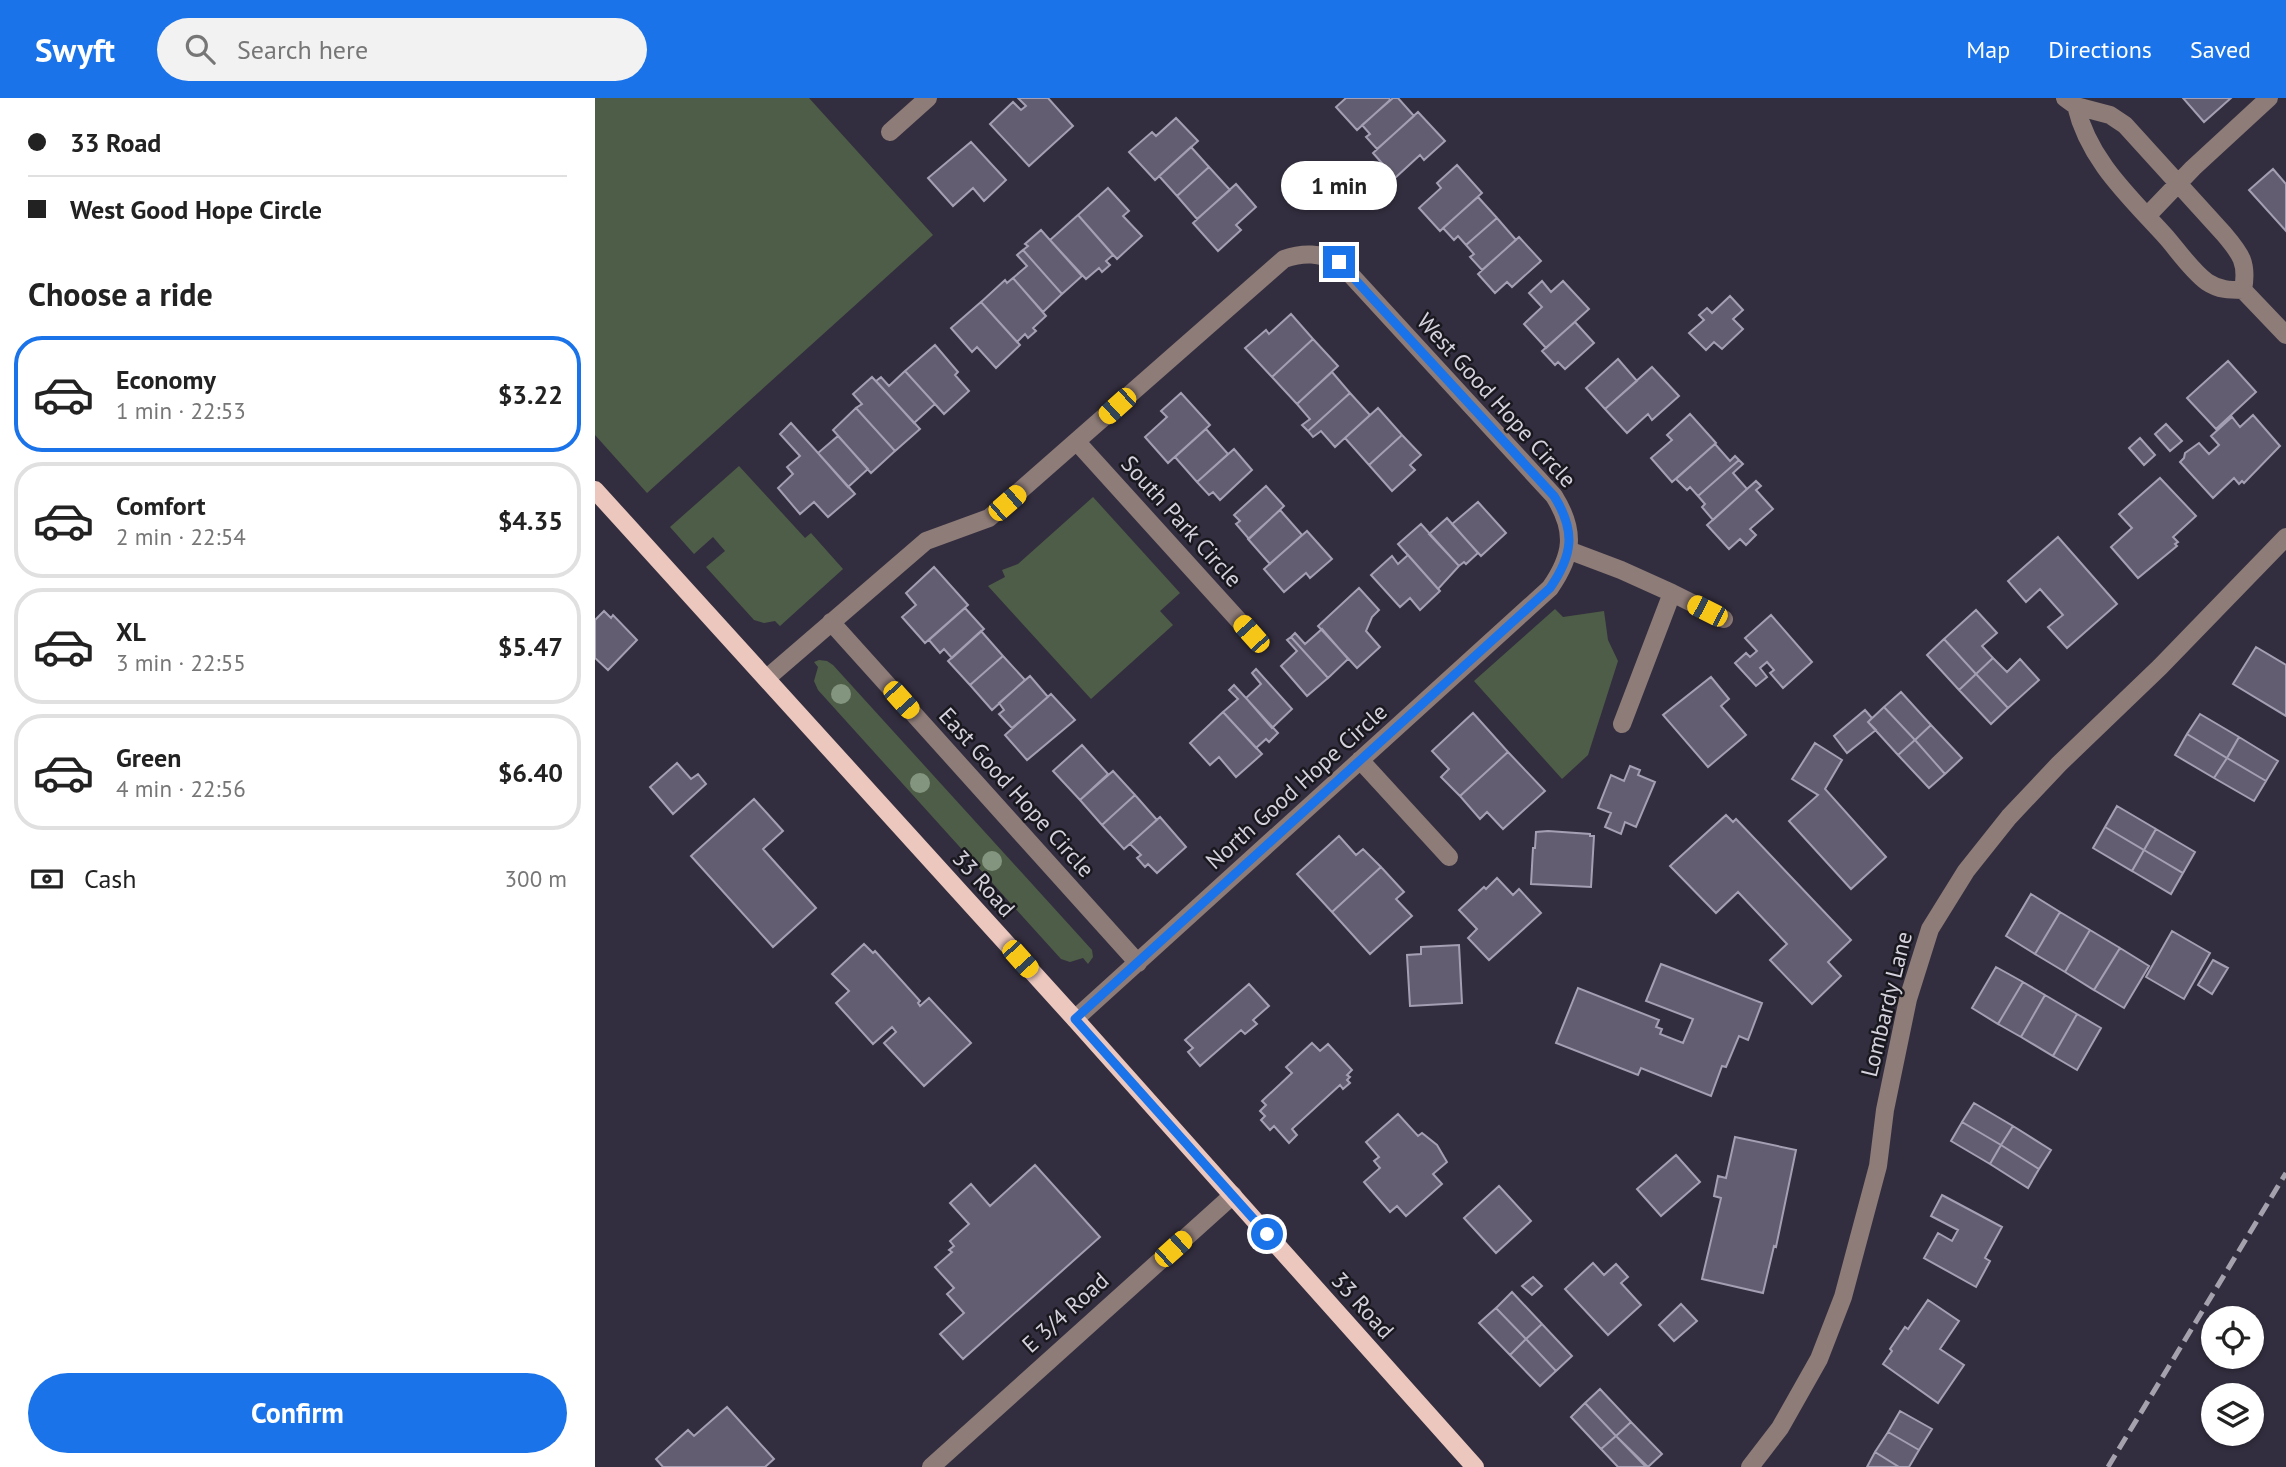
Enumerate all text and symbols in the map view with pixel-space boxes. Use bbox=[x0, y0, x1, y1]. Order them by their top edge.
search box bbox=[157, 18, 647, 81]
text: Swyft bbox=[35, 28, 115, 71]
icon: search bbox=[181, 30, 219, 68]
text: Search here bbox=[237, 33, 368, 66]
text: Map bbox=[1966, 34, 2010, 65]
text: Directions bbox=[2048, 34, 2152, 65]
text: Saved bbox=[2190, 34, 2251, 65]
text: 33 Road bbox=[70, 126, 161, 159]
callout: 1 min bbox=[1281, 160, 1397, 209]
text: 1 min bbox=[1311, 171, 1367, 200]
text: West Good Hope Circle bbox=[70, 193, 322, 226]
route end bbox=[1323, 246, 1355, 278]
text: Choose a ride bbox=[28, 273, 213, 315]
street label: West Good Hope Circle bbox=[1411, 307, 1583, 493]
icon: car bbox=[32, 363, 95, 426]
text: Economy bbox=[116, 363, 216, 396]
text: $3.22 bbox=[498, 378, 563, 411]
car bbox=[1095, 384, 1140, 428]
text: 1 min · 22:53 bbox=[116, 396, 246, 425]
street label: South Park Circle bbox=[1115, 449, 1249, 593]
car bbox=[985, 481, 1030, 525]
icon: car bbox=[32, 489, 95, 552]
text: Comfort bbox=[116, 489, 206, 522]
text: $4.35 bbox=[498, 504, 563, 537]
text: 2 min · 22:54 bbox=[116, 522, 246, 551]
car bbox=[1684, 592, 1731, 630]
car bbox=[1230, 611, 1273, 657]
icon: car bbox=[32, 615, 95, 678]
text: XL bbox=[116, 615, 146, 648]
text: $5.47 bbox=[498, 630, 563, 663]
text: 3 min · 22:55 bbox=[116, 648, 246, 677]
car bbox=[880, 677, 923, 723]
street label: North Good Hope Circle bbox=[1199, 697, 1393, 875]
street label: East Good Hope Circle bbox=[933, 701, 1101, 883]
icon: car bbox=[32, 741, 95, 804]
text: Green bbox=[116, 741, 181, 774]
text: $6.40 bbox=[498, 756, 563, 789]
text: 4 min · 22:56 bbox=[116, 774, 246, 803]
street label: 33 Road bbox=[946, 844, 1022, 922]
icon: cash bbox=[28, 860, 66, 898]
text: Cash bbox=[84, 862, 136, 895]
text: 300 m bbox=[505, 864, 567, 893]
street label: Lombardy Lane bbox=[1854, 928, 1918, 1080]
car bbox=[999, 936, 1042, 982]
route start bbox=[1251, 1218, 1283, 1250]
car bbox=[1151, 1227, 1196, 1271]
street label: E 3/4 Road bbox=[1016, 1266, 1114, 1358]
street label: 33 Road bbox=[1325, 1266, 1401, 1344]
map controls bbox=[2201, 1306, 2264, 1446]
button: locate bbox=[2201, 1306, 2264, 1369]
button: Confirm bbox=[28, 1373, 567, 1453]
button: layers bbox=[2201, 1383, 2264, 1446]

